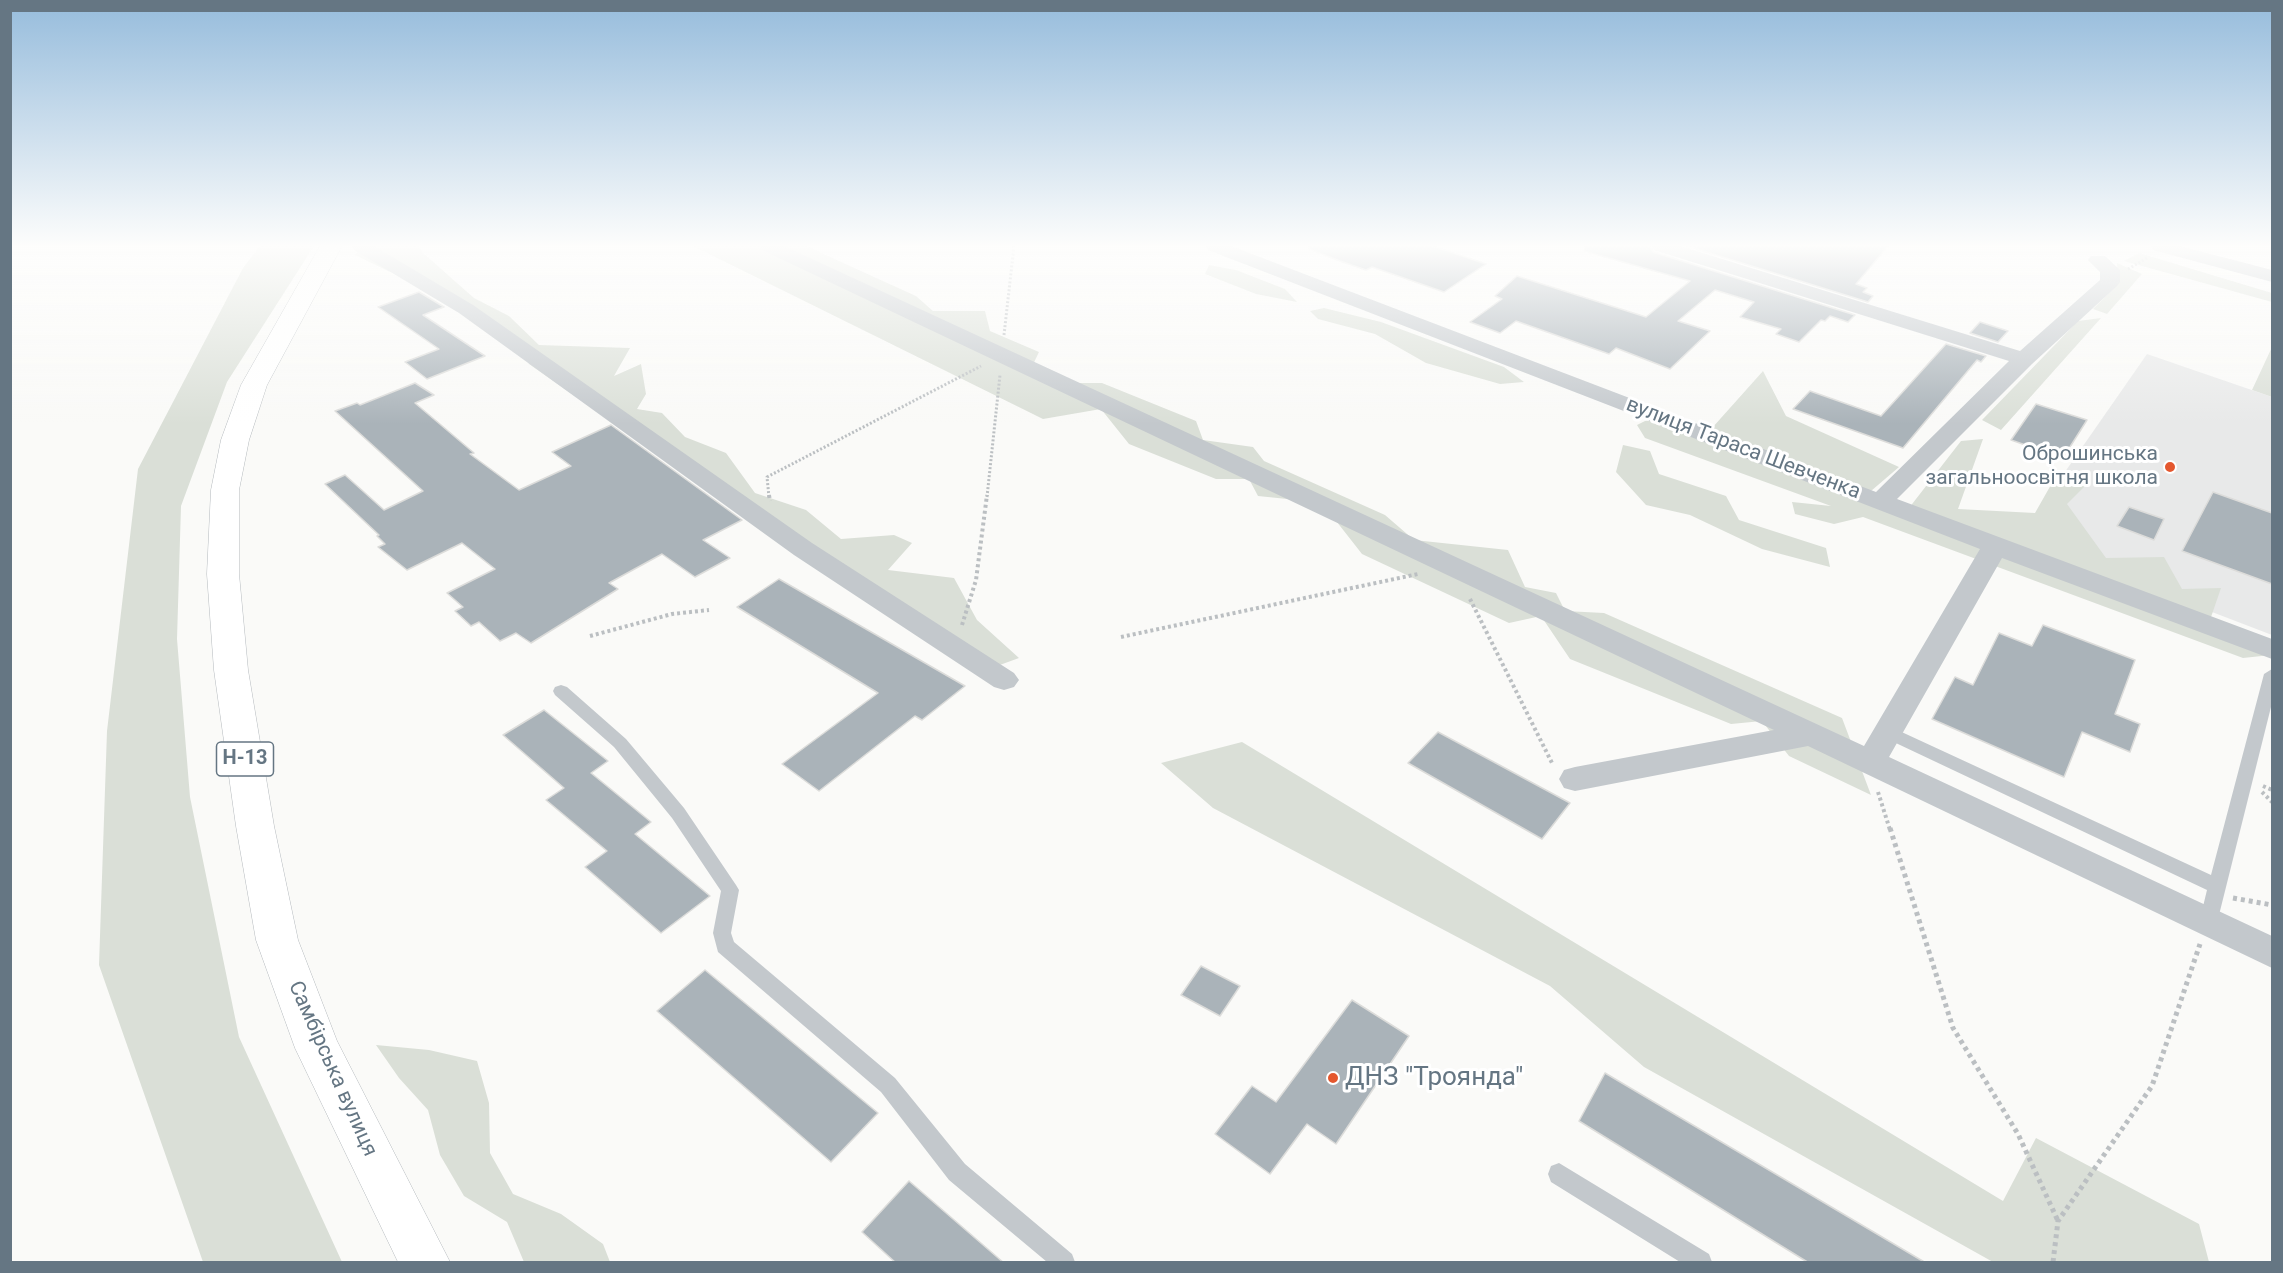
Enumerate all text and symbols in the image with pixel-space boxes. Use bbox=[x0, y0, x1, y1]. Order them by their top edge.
street label: вулиця Тараса Шевченка bbox=[1622, 393, 1864, 505]
place label: Оброшинська загальноосвітня школа bbox=[1926, 442, 2158, 492]
marker: Оброшинська загальноосвітня школа bbox=[2163, 460, 2177, 474]
road number: Н-13 bbox=[216, 742, 274, 776]
street label: Самбірська вулиця bbox=[282, 977, 382, 1161]
place label: ДНЗ "Троянда" bbox=[1345, 1062, 1523, 1094]
marker: ДНЗ "Троянда" bbox=[1326, 1071, 1340, 1085]

